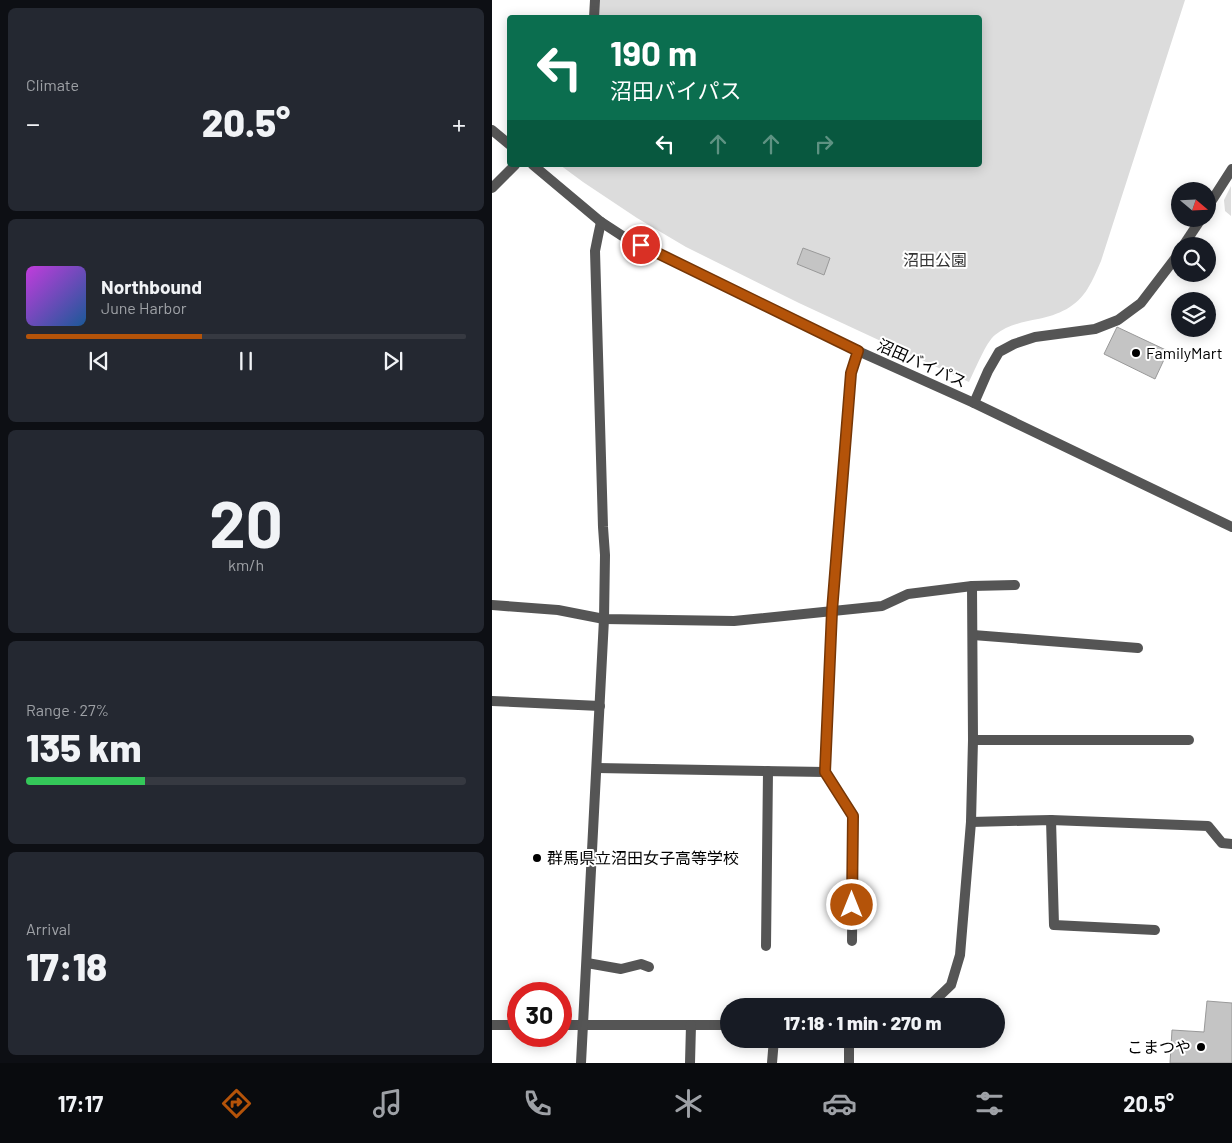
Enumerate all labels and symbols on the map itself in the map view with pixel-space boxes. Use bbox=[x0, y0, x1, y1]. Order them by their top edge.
north arrow bbox=[1171, 182, 1216, 228]
pin bbox=[620, 224, 662, 266]
park label: 沼田公園 bbox=[903, 250, 967, 269]
street label: 沼田バイパス bbox=[875, 334, 970, 391]
place label: FamilyMart bbox=[1146, 343, 1223, 362]
marker: FamilyMart bbox=[1130, 347, 1142, 359]
place label: 群馬県立沼田女子高等学校 bbox=[547, 848, 739, 867]
marker: 群馬県立沼田女子高等学校 bbox=[531, 852, 543, 864]
position arrow bbox=[825, 878, 877, 930]
speed limit sign: 30 bbox=[507, 982, 572, 1047]
place label: こまつや bbox=[1127, 1037, 1191, 1056]
marker: こまつや bbox=[1195, 1041, 1207, 1053]

